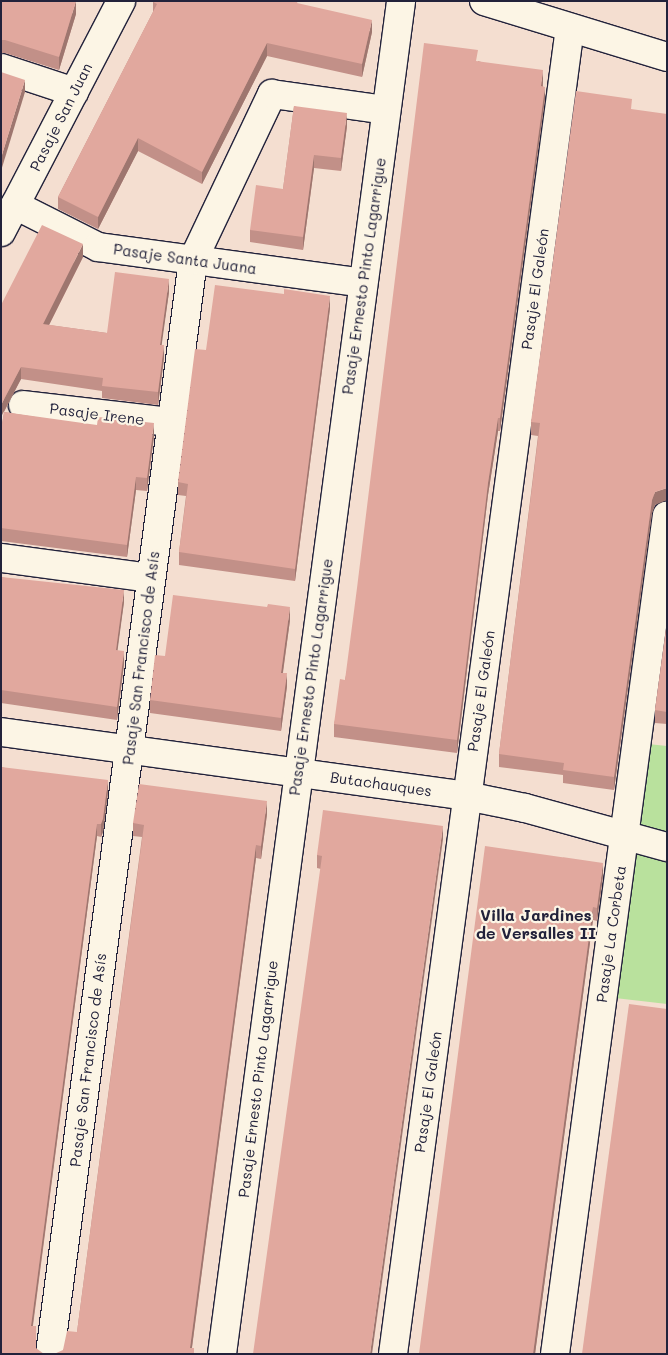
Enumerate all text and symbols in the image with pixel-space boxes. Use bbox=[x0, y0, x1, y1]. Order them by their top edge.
street label: Pasaje San Juan bbox=[26, 60, 96, 174]
street label: Pasaje Ernesto Pinto Lagarrigue bbox=[338, 156, 390, 396]
street label: Pasaje El Galeón bbox=[518, 227, 552, 351]
street label: Pasaje Santa Juana bbox=[112, 240, 258, 278]
street label: Pasaje Irene bbox=[49, 399, 145, 429]
street label: Pasaje San Francisco de Asís bbox=[119, 550, 163, 766]
street label: Pasaje Ernesto Pinto Lagarrigue bbox=[285, 557, 337, 797]
street label: Pasaje El Galeón bbox=[464, 629, 498, 753]
street label: Butachauques bbox=[329, 768, 433, 800]
street label: Pasaje La Corbeta bbox=[592, 864, 630, 1004]
district label: Villa Jardines de Versalles II bbox=[476, 905, 596, 943]
street label: Pasaje San Francisco de Asís bbox=[66, 952, 110, 1168]
street label: Pasaje Ernesto Pinto Lagarrigue bbox=[235, 959, 281, 1199]
street label: Pasaje El Galeón bbox=[411, 1030, 445, 1154]

